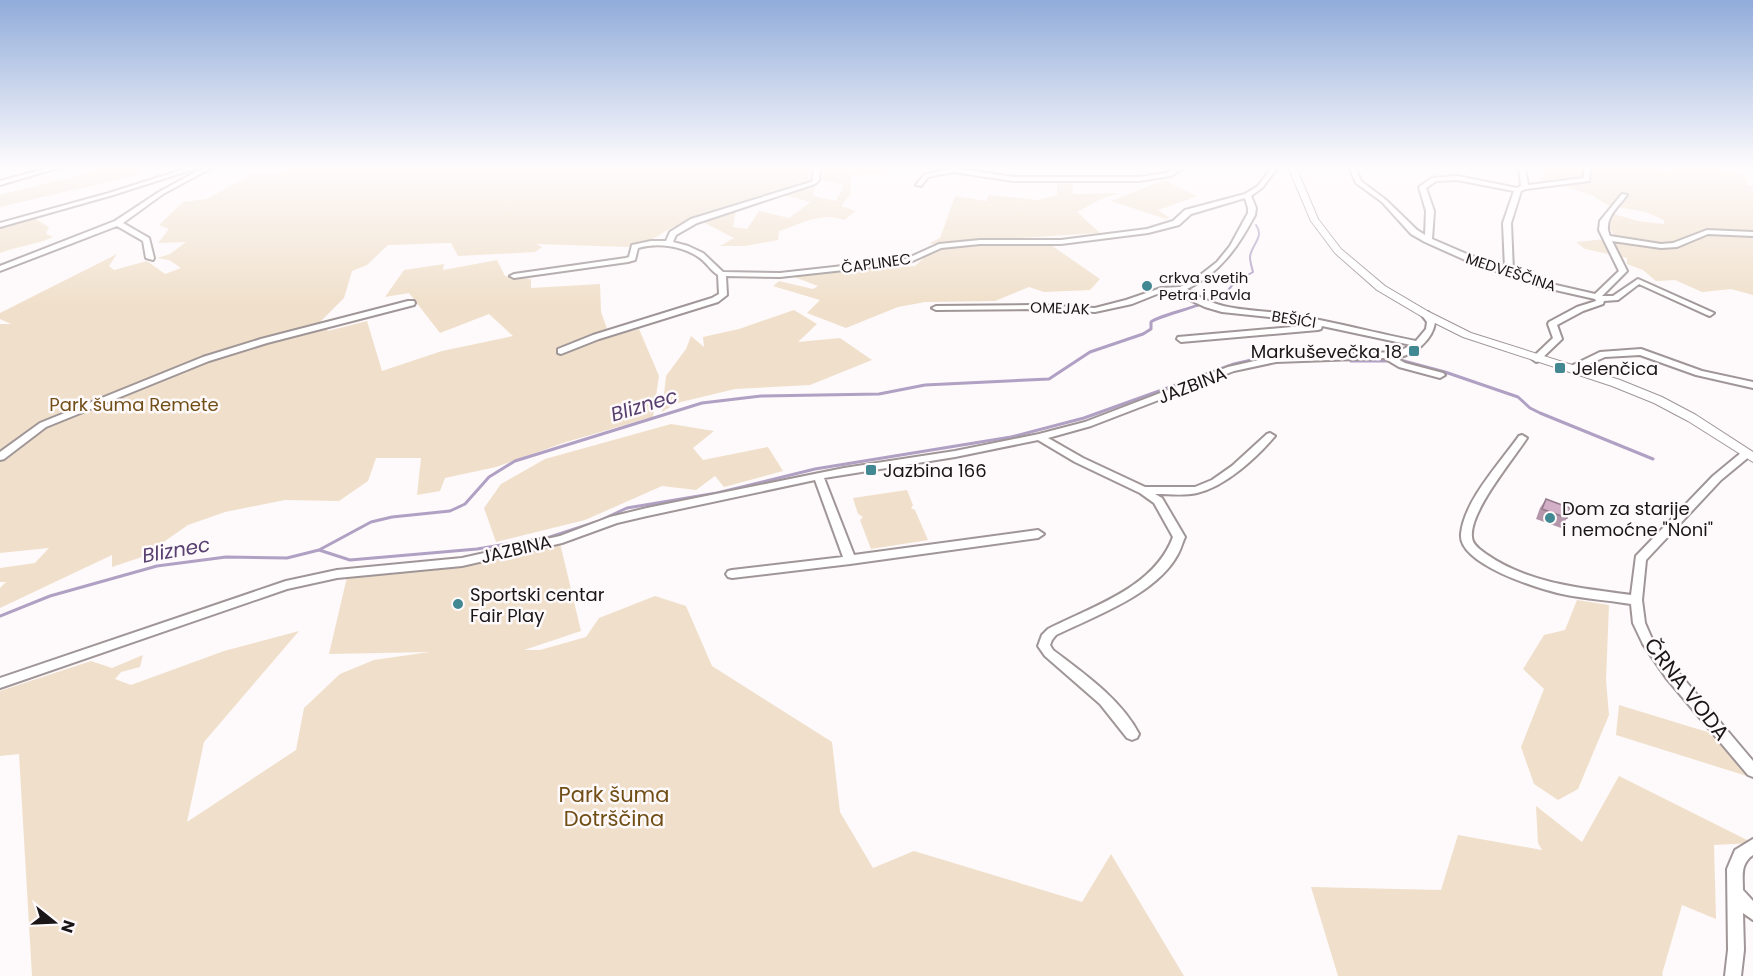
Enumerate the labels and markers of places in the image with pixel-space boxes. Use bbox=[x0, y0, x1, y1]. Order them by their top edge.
place label: crkva svetih Petra i Pavla bbox=[1159, 267, 1251, 305]
marker: crkva svetih Petra i Pavla bbox=[1140, 279, 1154, 293]
place label: Markuševečka 18 bbox=[1251, 339, 1402, 364]
marker: Markuševečka 18 bbox=[1407, 344, 1421, 358]
place label: Jelenčica bbox=[1572, 356, 1658, 381]
marker: Jelenčica bbox=[1553, 361, 1567, 375]
place label: Jazbina 166 bbox=[883, 458, 987, 483]
marker: Jazbina 166 bbox=[864, 463, 878, 477]
place label: Dom za starije i nemoćne "Noni" bbox=[1562, 496, 1713, 542]
marker: Dom za starije i nemoćne "Noni" bbox=[1543, 511, 1557, 525]
place label: Sportski centar Fair Play bbox=[470, 582, 605, 628]
marker: Sportski centar Fair Play bbox=[451, 597, 465, 611]

